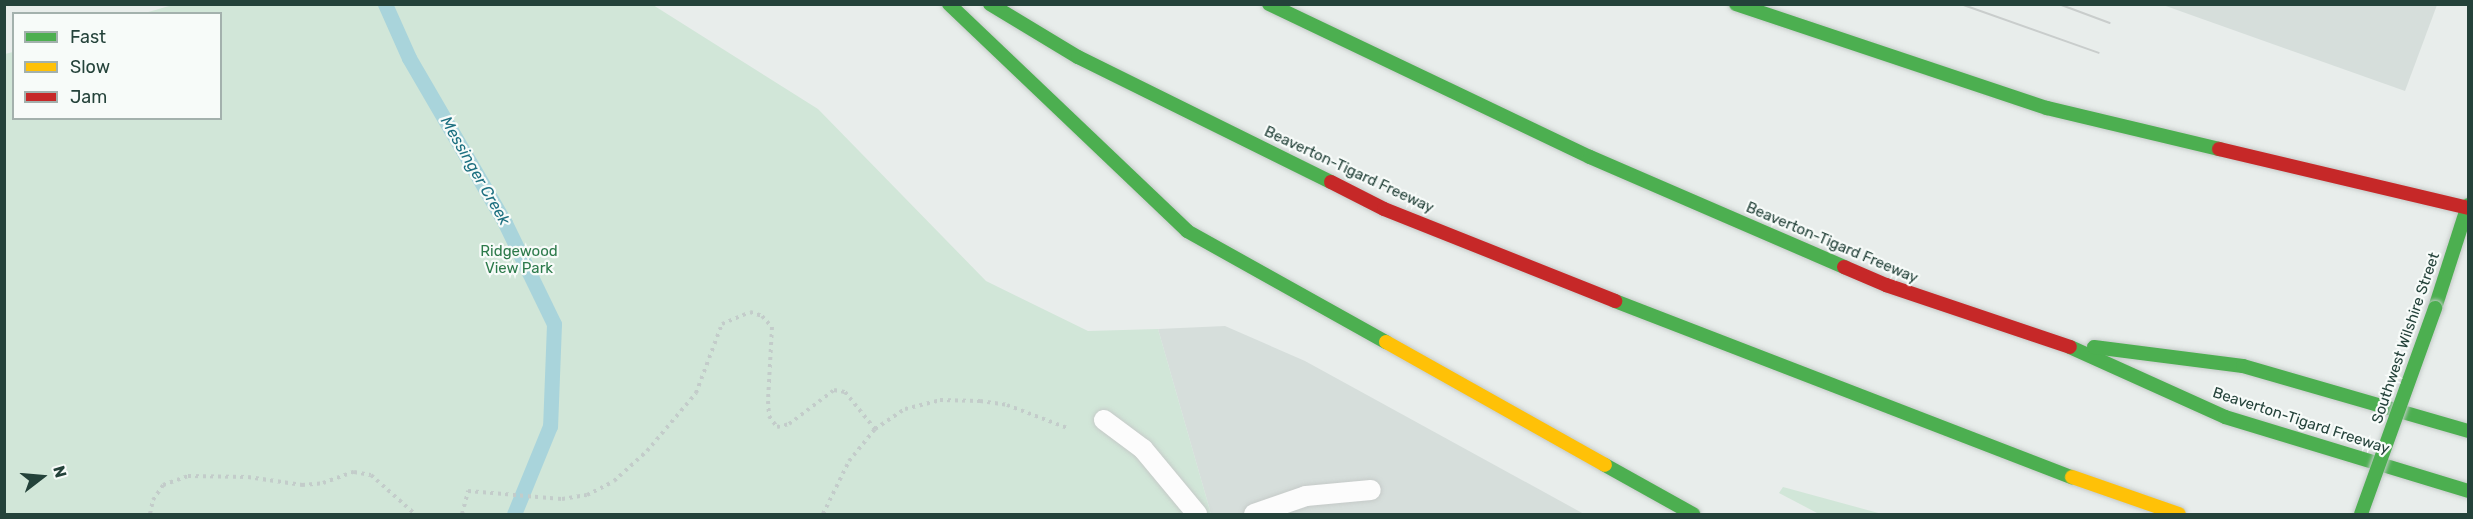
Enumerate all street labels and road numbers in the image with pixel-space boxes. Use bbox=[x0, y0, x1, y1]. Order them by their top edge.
street label: Beaverton-Tigard Freeway bbox=[1261, 123, 1437, 217]
street label: Beaverton-Tigard Freeway bbox=[1743, 199, 1921, 287]
street label: Southwest Wilshire Street bbox=[2368, 250, 2444, 426]
street label: Beaverton-Tigard Freeway bbox=[2210, 384, 2392, 458]

